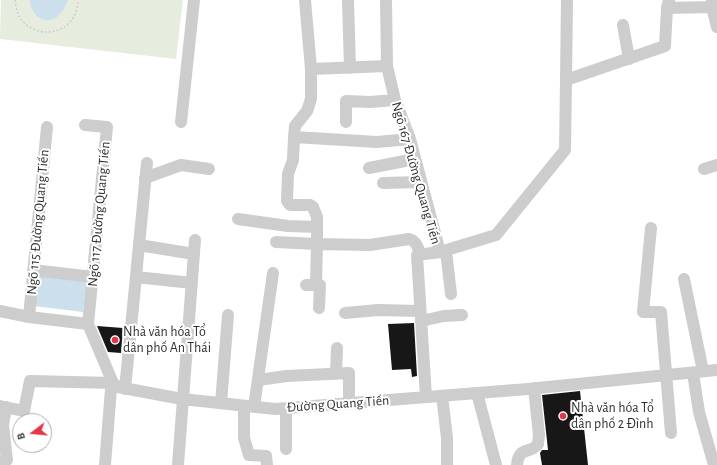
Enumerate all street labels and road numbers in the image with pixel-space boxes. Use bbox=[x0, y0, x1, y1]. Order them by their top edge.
street label: Ngõ 167 Đường Quang Tiến bbox=[388, 100, 444, 246]
street label: Ngõ 117 Đường Quang Tiến bbox=[84, 141, 114, 287]
street label: Ngõ 115 Đường Quang Tiến bbox=[23, 149, 53, 295]
street label: Đường Quang Tiến bbox=[286, 392, 390, 416]

